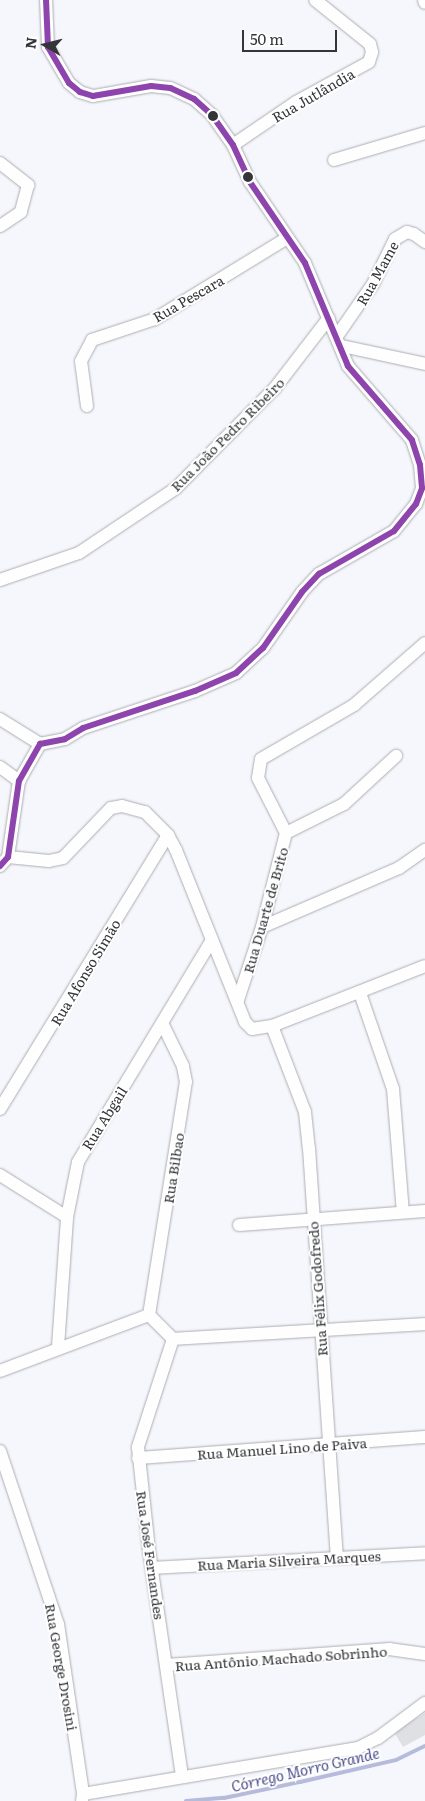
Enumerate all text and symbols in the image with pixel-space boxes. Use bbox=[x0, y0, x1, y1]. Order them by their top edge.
north arrow bbox=[20, 20, 70, 70]
scale bar bbox=[245, 20, 340, 52]
text: 50 m bbox=[250, 27, 284, 50]
text: N bbox=[19, 36, 41, 50]
street label: Rua Jutlândia bbox=[269, 65, 357, 125]
unlabelled marker bbox=[208, 111, 218, 121]
unlabelled marker bbox=[243, 172, 253, 182]
street label: Rua Mame bbox=[353, 238, 401, 308]
street label: Rua Pescara bbox=[150, 271, 226, 325]
street label: Rua João Pedro Ribeiro bbox=[167, 374, 287, 494]
street label: Rua Duarte de Brito bbox=[239, 845, 291, 975]
street label: Rua Afonso Simão bbox=[47, 916, 123, 1028]
street label: Rua Abgail bbox=[78, 1083, 130, 1153]
street label: Rua Bilbao bbox=[159, 1131, 187, 1205]
street label: Rua Félix Godofredo bbox=[304, 1221, 330, 1357]
street label: Rua Manuel Lino de Paiva bbox=[196, 1434, 368, 1462]
street label: Rua José Fernandes bbox=[134, 1490, 168, 1620]
street label: Rua Maria Silveira Marques bbox=[197, 1547, 381, 1573]
street label: Rua George Drosini bbox=[43, 1602, 81, 1732]
street label: Rua Antônio Machado Sobrinho bbox=[174, 1642, 388, 1674]
water label: Córrego Morro Grande bbox=[229, 1743, 381, 1795]

